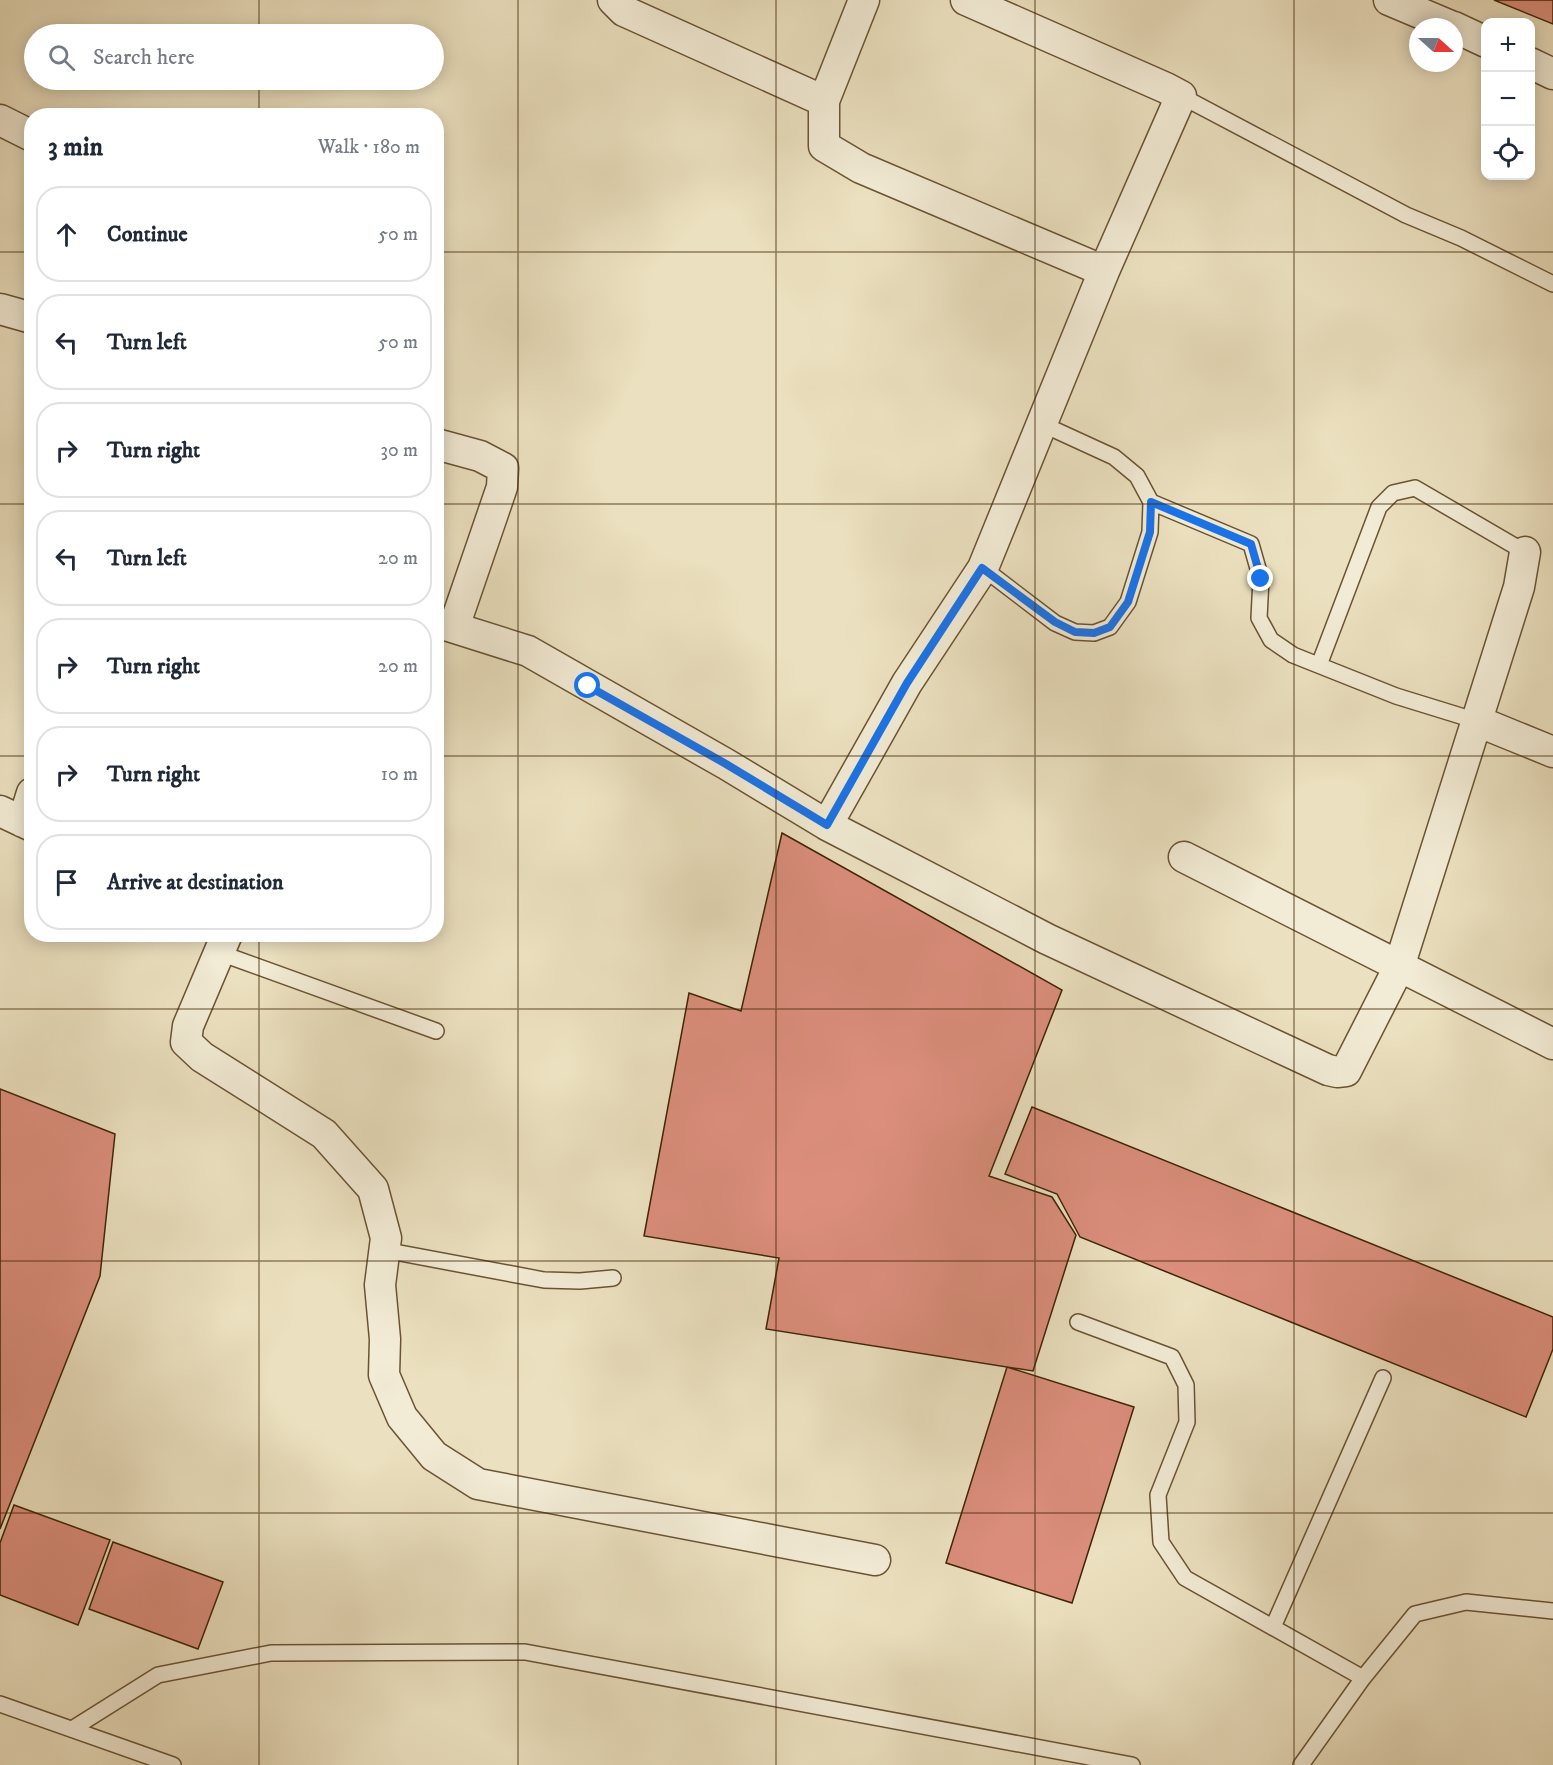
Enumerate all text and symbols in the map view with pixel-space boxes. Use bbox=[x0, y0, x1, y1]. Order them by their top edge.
north arrow bbox=[1409, 18, 1463, 72]
map controls bbox=[1481, 18, 1535, 180]
button: + bbox=[1481, 18, 1535, 72]
search box bbox=[24, 24, 444, 90]
icon: search bbox=[45, 41, 78, 74]
text: Search here bbox=[93, 44, 195, 71]
button: − bbox=[1481, 72, 1535, 126]
button: locate bbox=[1481, 126, 1535, 180]
text: 3 min bbox=[48, 131, 103, 164]
text: Walk · 180 m bbox=[318, 135, 420, 160]
icon: ahead bbox=[50, 218, 83, 251]
text: Continue bbox=[107, 221, 188, 248]
text: 50 m bbox=[378, 222, 418, 247]
icon: left bbox=[50, 326, 83, 359]
text: Turn left bbox=[107, 329, 187, 356]
text: 50 m bbox=[378, 330, 418, 355]
icon: right bbox=[50, 434, 83, 467]
text: Turn right bbox=[107, 437, 200, 464]
text: 30 m bbox=[380, 438, 418, 463]
icon: left bbox=[50, 542, 83, 575]
text: Turn left bbox=[107, 545, 187, 572]
text: 20 m bbox=[378, 546, 418, 571]
route end bbox=[1247, 565, 1273, 591]
icon: right bbox=[50, 650, 83, 683]
text: Turn right bbox=[107, 653, 200, 680]
text: 20 m bbox=[378, 654, 418, 679]
route start bbox=[574, 672, 600, 698]
icon: right bbox=[50, 758, 83, 791]
text: Turn right bbox=[107, 761, 200, 788]
text: 10 m bbox=[381, 762, 418, 787]
icon: arrive bbox=[50, 866, 83, 899]
text: Arrive at destination bbox=[107, 869, 284, 896]

